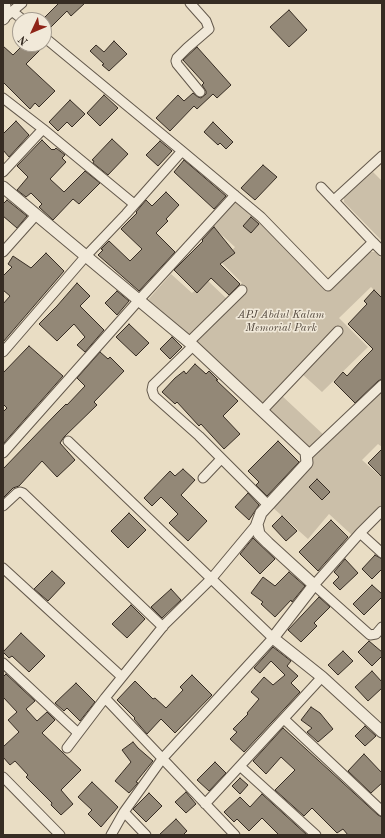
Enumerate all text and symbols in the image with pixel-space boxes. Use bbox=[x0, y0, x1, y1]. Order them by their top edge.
north arrow bbox=[12, 12, 52, 52]
text: N bbox=[17, 33, 31, 47]
park label: APJ Abdul Kalam Memorial Park bbox=[238, 308, 324, 334]

